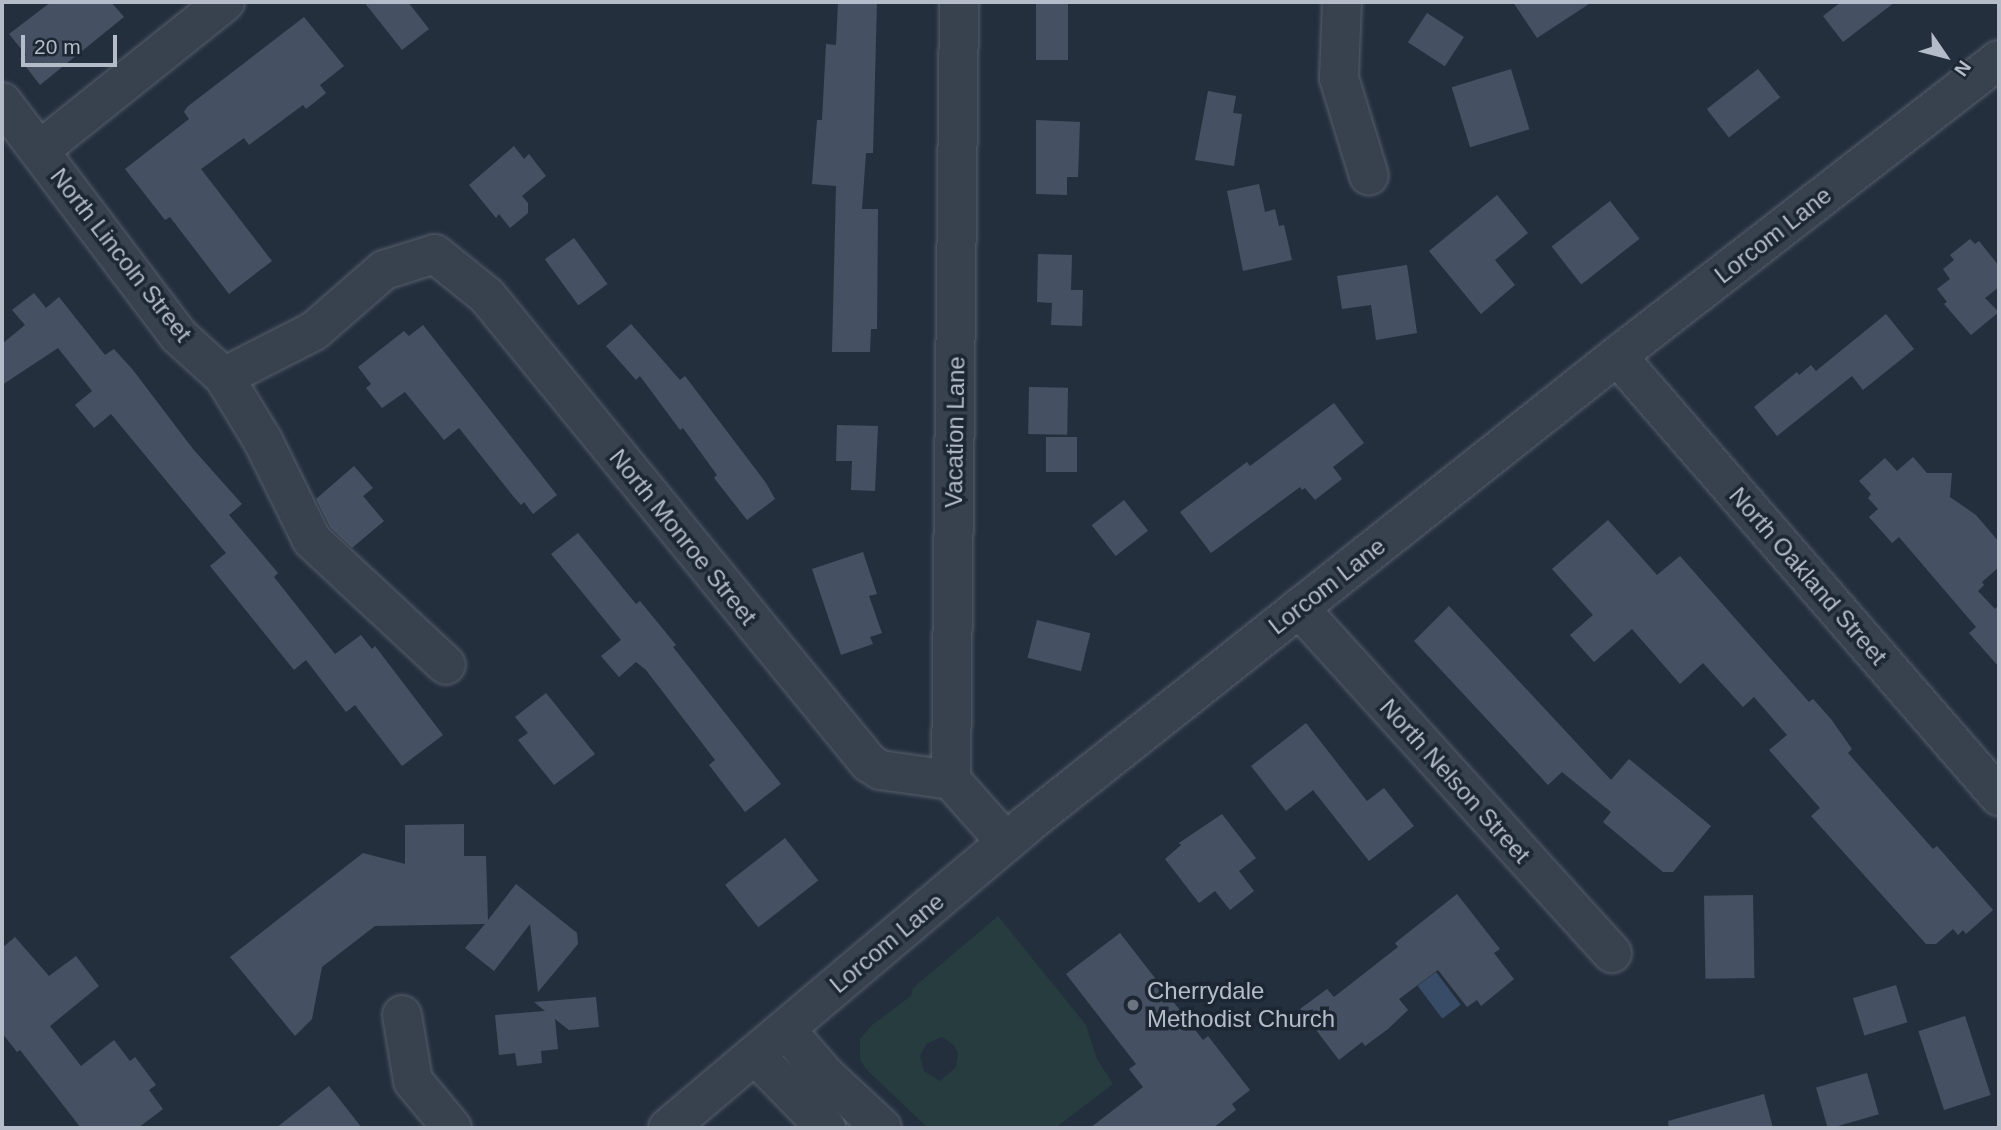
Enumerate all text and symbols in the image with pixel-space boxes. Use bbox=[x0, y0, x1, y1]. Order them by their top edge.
scale bar bbox=[24, 21, 121, 65]
north arrow bbox=[1910, 21, 1980, 91]
text: 20 m bbox=[34, 35, 81, 58]
text: N bbox=[1950, 57, 1975, 80]
street label: North Lincoln Street bbox=[44, 163, 198, 347]
street label: Lorcom Lane bbox=[1709, 181, 1837, 289]
street label: Vacation Lane bbox=[939, 356, 971, 508]
street label: North Monroe Street bbox=[603, 443, 763, 631]
street label: North Oakland Street bbox=[1723, 481, 1893, 671]
street label: Lorcom Lane bbox=[1263, 532, 1391, 640]
street label: North Nelson Street bbox=[1374, 693, 1536, 869]
street label: Lorcom Lane bbox=[824, 887, 950, 999]
place label: Cherrydale Methodist Church bbox=[1147, 977, 1335, 1033]
marker: Cherrydale Methodist Church bbox=[1125, 997, 1141, 1013]

